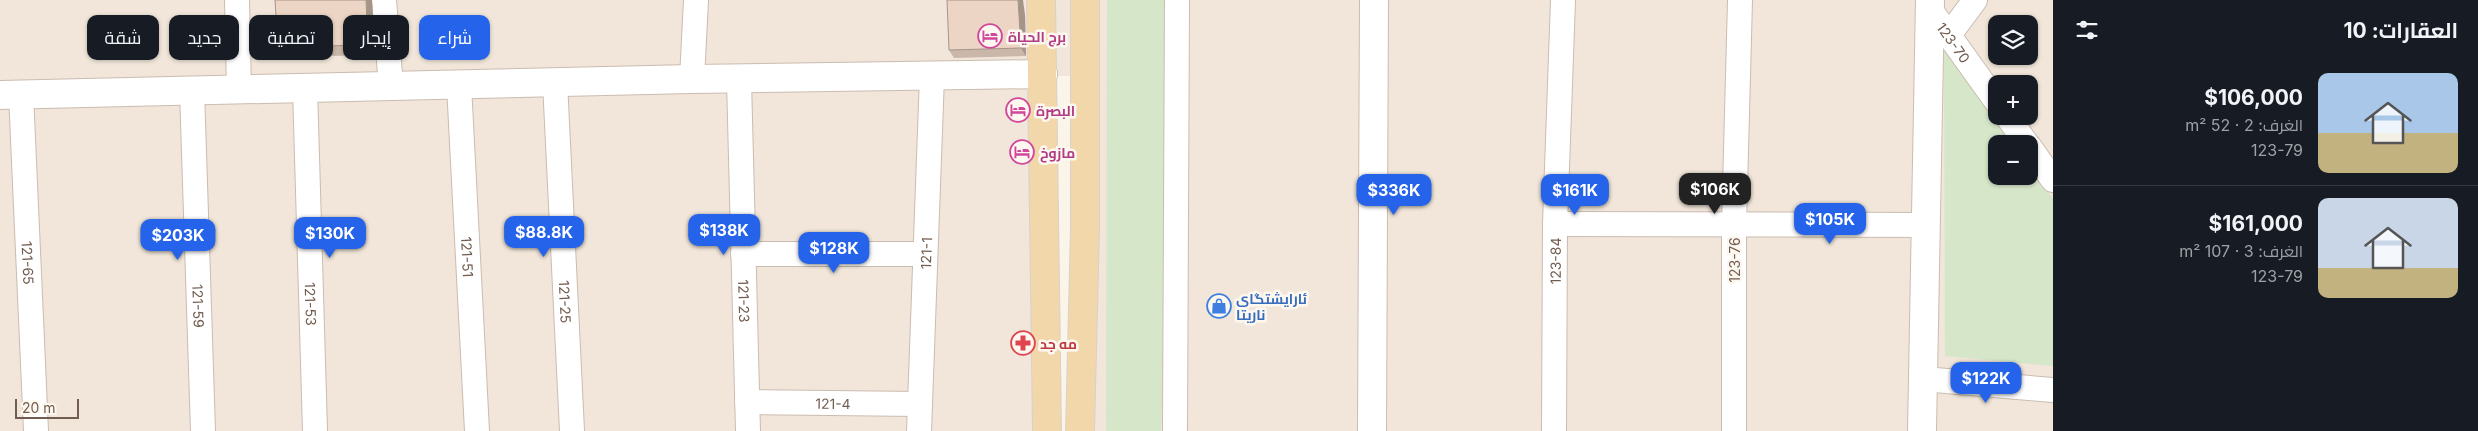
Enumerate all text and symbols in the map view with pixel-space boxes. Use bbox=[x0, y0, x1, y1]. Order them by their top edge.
chip: شقة bbox=[87, 15, 159, 60]
chip: جديد bbox=[169, 15, 239, 60]
chip: تصفية bbox=[249, 15, 333, 60]
chip: إيجار bbox=[343, 15, 409, 60]
chip: شراء bbox=[419, 15, 490, 60]
map controls bbox=[1988, 15, 2038, 185]
button: layers bbox=[1988, 15, 2038, 65]
icon: filters bbox=[2073, 16, 2101, 44]
text: العقارات: 10 bbox=[2344, 18, 2458, 43]
street label: 123-70 bbox=[1934, 19, 1974, 66]
hotel icon: برج الحياة bbox=[977, 23, 1003, 49]
place label: برج الحياة bbox=[1008, 28, 1066, 47]
button: + bbox=[1988, 75, 2038, 125]
text: $106,000 bbox=[2204, 85, 2303, 110]
icon: home bbox=[2358, 93, 2418, 153]
hotel icon: البصرة bbox=[1005, 97, 1031, 123]
place label: البصرة bbox=[1036, 102, 1075, 120]
text: الغرف: 2 · 52 m² bbox=[2185, 115, 2303, 135]
button: − bbox=[1988, 135, 2038, 185]
hotel icon: مازوخ bbox=[1009, 139, 1035, 165]
text: 123-79 bbox=[2251, 140, 2303, 160]
place label: مازوخ bbox=[1040, 144, 1075, 163]
pin: $106K bbox=[1680, 172, 1750, 215]
pin: $336K bbox=[1359, 174, 1429, 216]
pin: $161K bbox=[1540, 174, 1610, 216]
text: $106K bbox=[1690, 179, 1740, 199]
text: $336K bbox=[1367, 180, 1421, 200]
text: $161K bbox=[1552, 180, 1598, 200]
pin: $105K bbox=[1795, 202, 1865, 245]
text: $105K bbox=[1805, 209, 1855, 229]
text: $161,000 bbox=[2209, 211, 2303, 236]
pin: $138K bbox=[689, 214, 759, 256]
pin: $130K bbox=[295, 216, 365, 259]
pin: $88.8K bbox=[503, 216, 585, 258]
pin: $203K bbox=[143, 218, 213, 261]
icon: home bbox=[2358, 218, 2418, 278]
text: $138K bbox=[699, 220, 749, 240]
text: $88.8K bbox=[515, 222, 573, 242]
text: $130K bbox=[305, 223, 355, 243]
text: $203K bbox=[151, 225, 205, 245]
pin: $128K bbox=[799, 232, 869, 274]
street label: 121-51 bbox=[458, 236, 477, 277]
street label: 121-1 bbox=[916, 237, 935, 269]
street label: 123-84 bbox=[1546, 237, 1563, 285]
street label: 123-76 bbox=[1726, 237, 1743, 283]
text: $128K bbox=[809, 238, 859, 258]
street label: 121-65 bbox=[19, 241, 38, 285]
text: الغرف: 3 · 107 m² bbox=[2179, 241, 2303, 261]
text: 123-79 bbox=[2251, 266, 2303, 286]
street label: 121-23 bbox=[736, 279, 754, 323]
street label: 121-25 bbox=[556, 280, 575, 324]
street label: 121-53 bbox=[302, 282, 320, 326]
street label: 121-59 bbox=[190, 284, 208, 328]
place label: ئارایشتگای ناریتا bbox=[1236, 290, 1307, 323]
shop icon: ئارایشتگای ناریتا bbox=[1206, 293, 1232, 319]
pharmacy icon: مه جد bbox=[1010, 330, 1036, 356]
place label: مه جد bbox=[1040, 335, 1077, 352]
pin: $122K bbox=[1951, 362, 2021, 404]
text: $122K bbox=[1961, 368, 2011, 388]
street label: 121-4 bbox=[815, 394, 851, 412]
scale bar bbox=[15, 396, 79, 419]
text: 20 m bbox=[22, 399, 56, 416]

